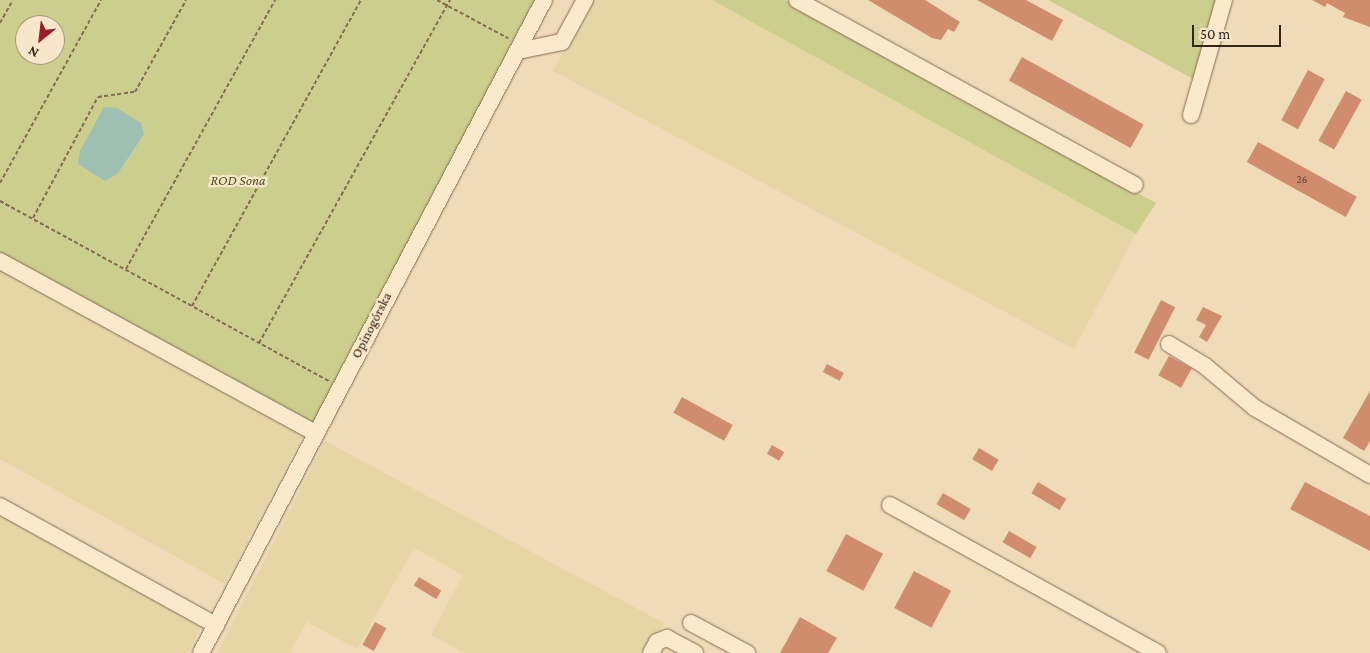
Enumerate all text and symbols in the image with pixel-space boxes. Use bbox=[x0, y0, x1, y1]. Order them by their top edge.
north arrow bbox=[15, 15, 65, 65]
scale bar bbox=[1195, 15, 1284, 47]
text: 50 m bbox=[1200, 26, 1230, 42]
text: N bbox=[25, 43, 41, 62]
park label: ROD Sona bbox=[210, 172, 266, 188]
house number: 26 bbox=[1297, 172, 1307, 186]
street label: Opinogórska bbox=[347, 289, 395, 361]

